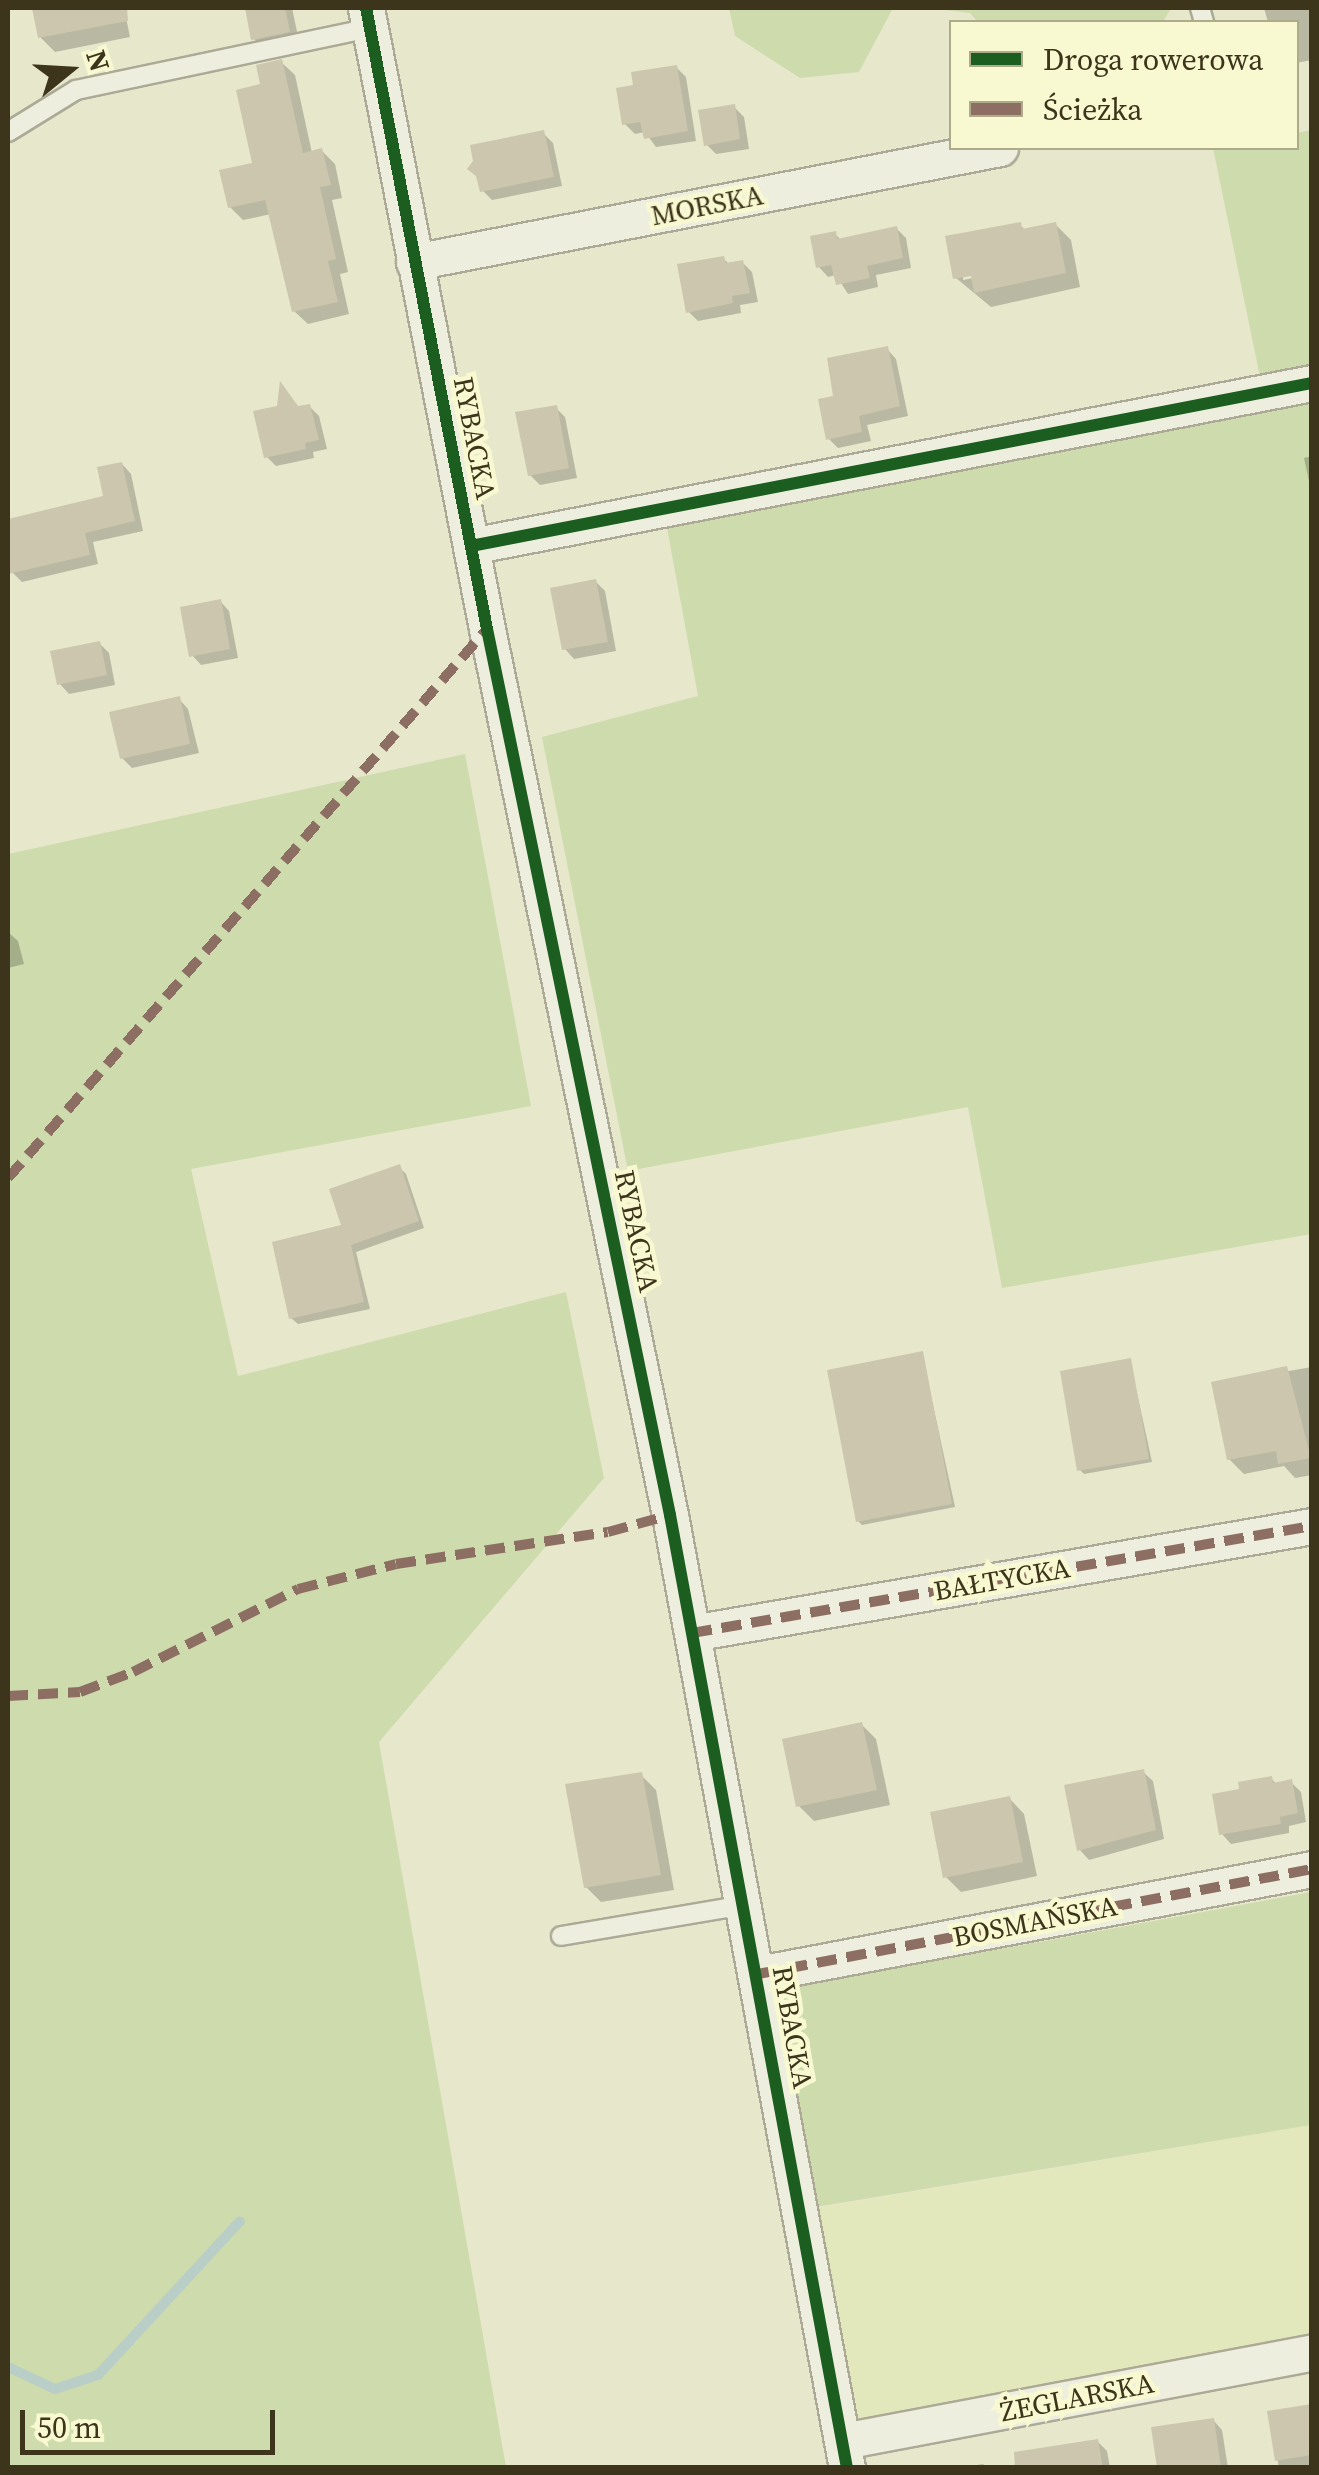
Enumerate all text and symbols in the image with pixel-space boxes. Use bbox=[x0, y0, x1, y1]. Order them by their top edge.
north arrow bbox=[20, 20, 120, 120]
legend bbox=[949, 20, 1299, 150]
text: Droga rowerowa bbox=[1043, 39, 1263, 80]
text: N bbox=[77, 45, 120, 76]
text: Ścieżka bbox=[1043, 89, 1143, 130]
street label: MORSKA bbox=[648, 178, 766, 232]
street label: RYBACKA bbox=[447, 374, 503, 502]
street label: RYBACKA bbox=[608, 1167, 666, 1295]
street label: BAŁTYCKA bbox=[931, 1550, 1073, 1608]
street label: BOSMAŃSKA bbox=[950, 1889, 1120, 1953]
street label: RYBACKA bbox=[766, 1963, 820, 2091]
street label: ŻEGLARSKA bbox=[997, 2366, 1157, 2428]
scale bar bbox=[25, 2390, 280, 2452]
text: 50 m bbox=[37, 2407, 101, 2448]

